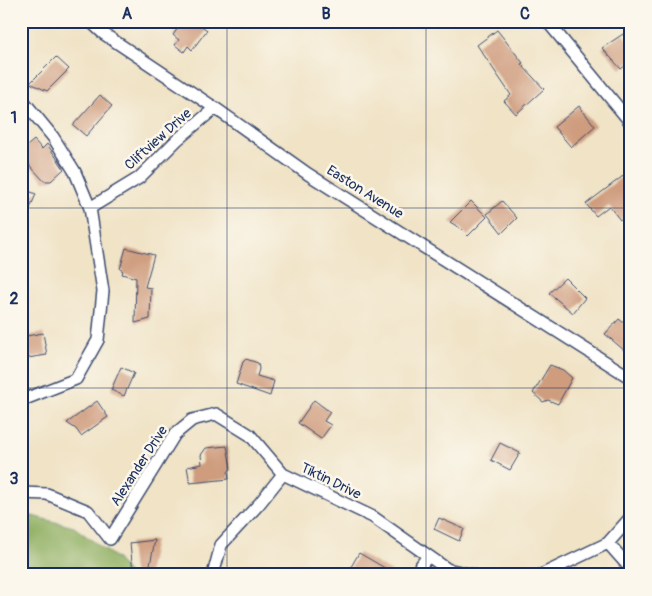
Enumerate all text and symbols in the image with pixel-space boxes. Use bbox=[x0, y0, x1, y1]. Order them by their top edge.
text: A bbox=[122, 4, 133, 24]
text: B bbox=[321, 4, 331, 24]
text: C bbox=[520, 4, 530, 24]
street label: Cliftview Drive bbox=[121, 105, 195, 173]
text: 1 bbox=[11, 108, 17, 128]
street label: Easton Avenue bbox=[324, 162, 407, 222]
text: 2 bbox=[10, 289, 19, 309]
street label: Alexander Drive bbox=[107, 423, 171, 509]
street label: Tiktin Drive bbox=[298, 459, 364, 503]
text: 3 bbox=[10, 469, 19, 489]

